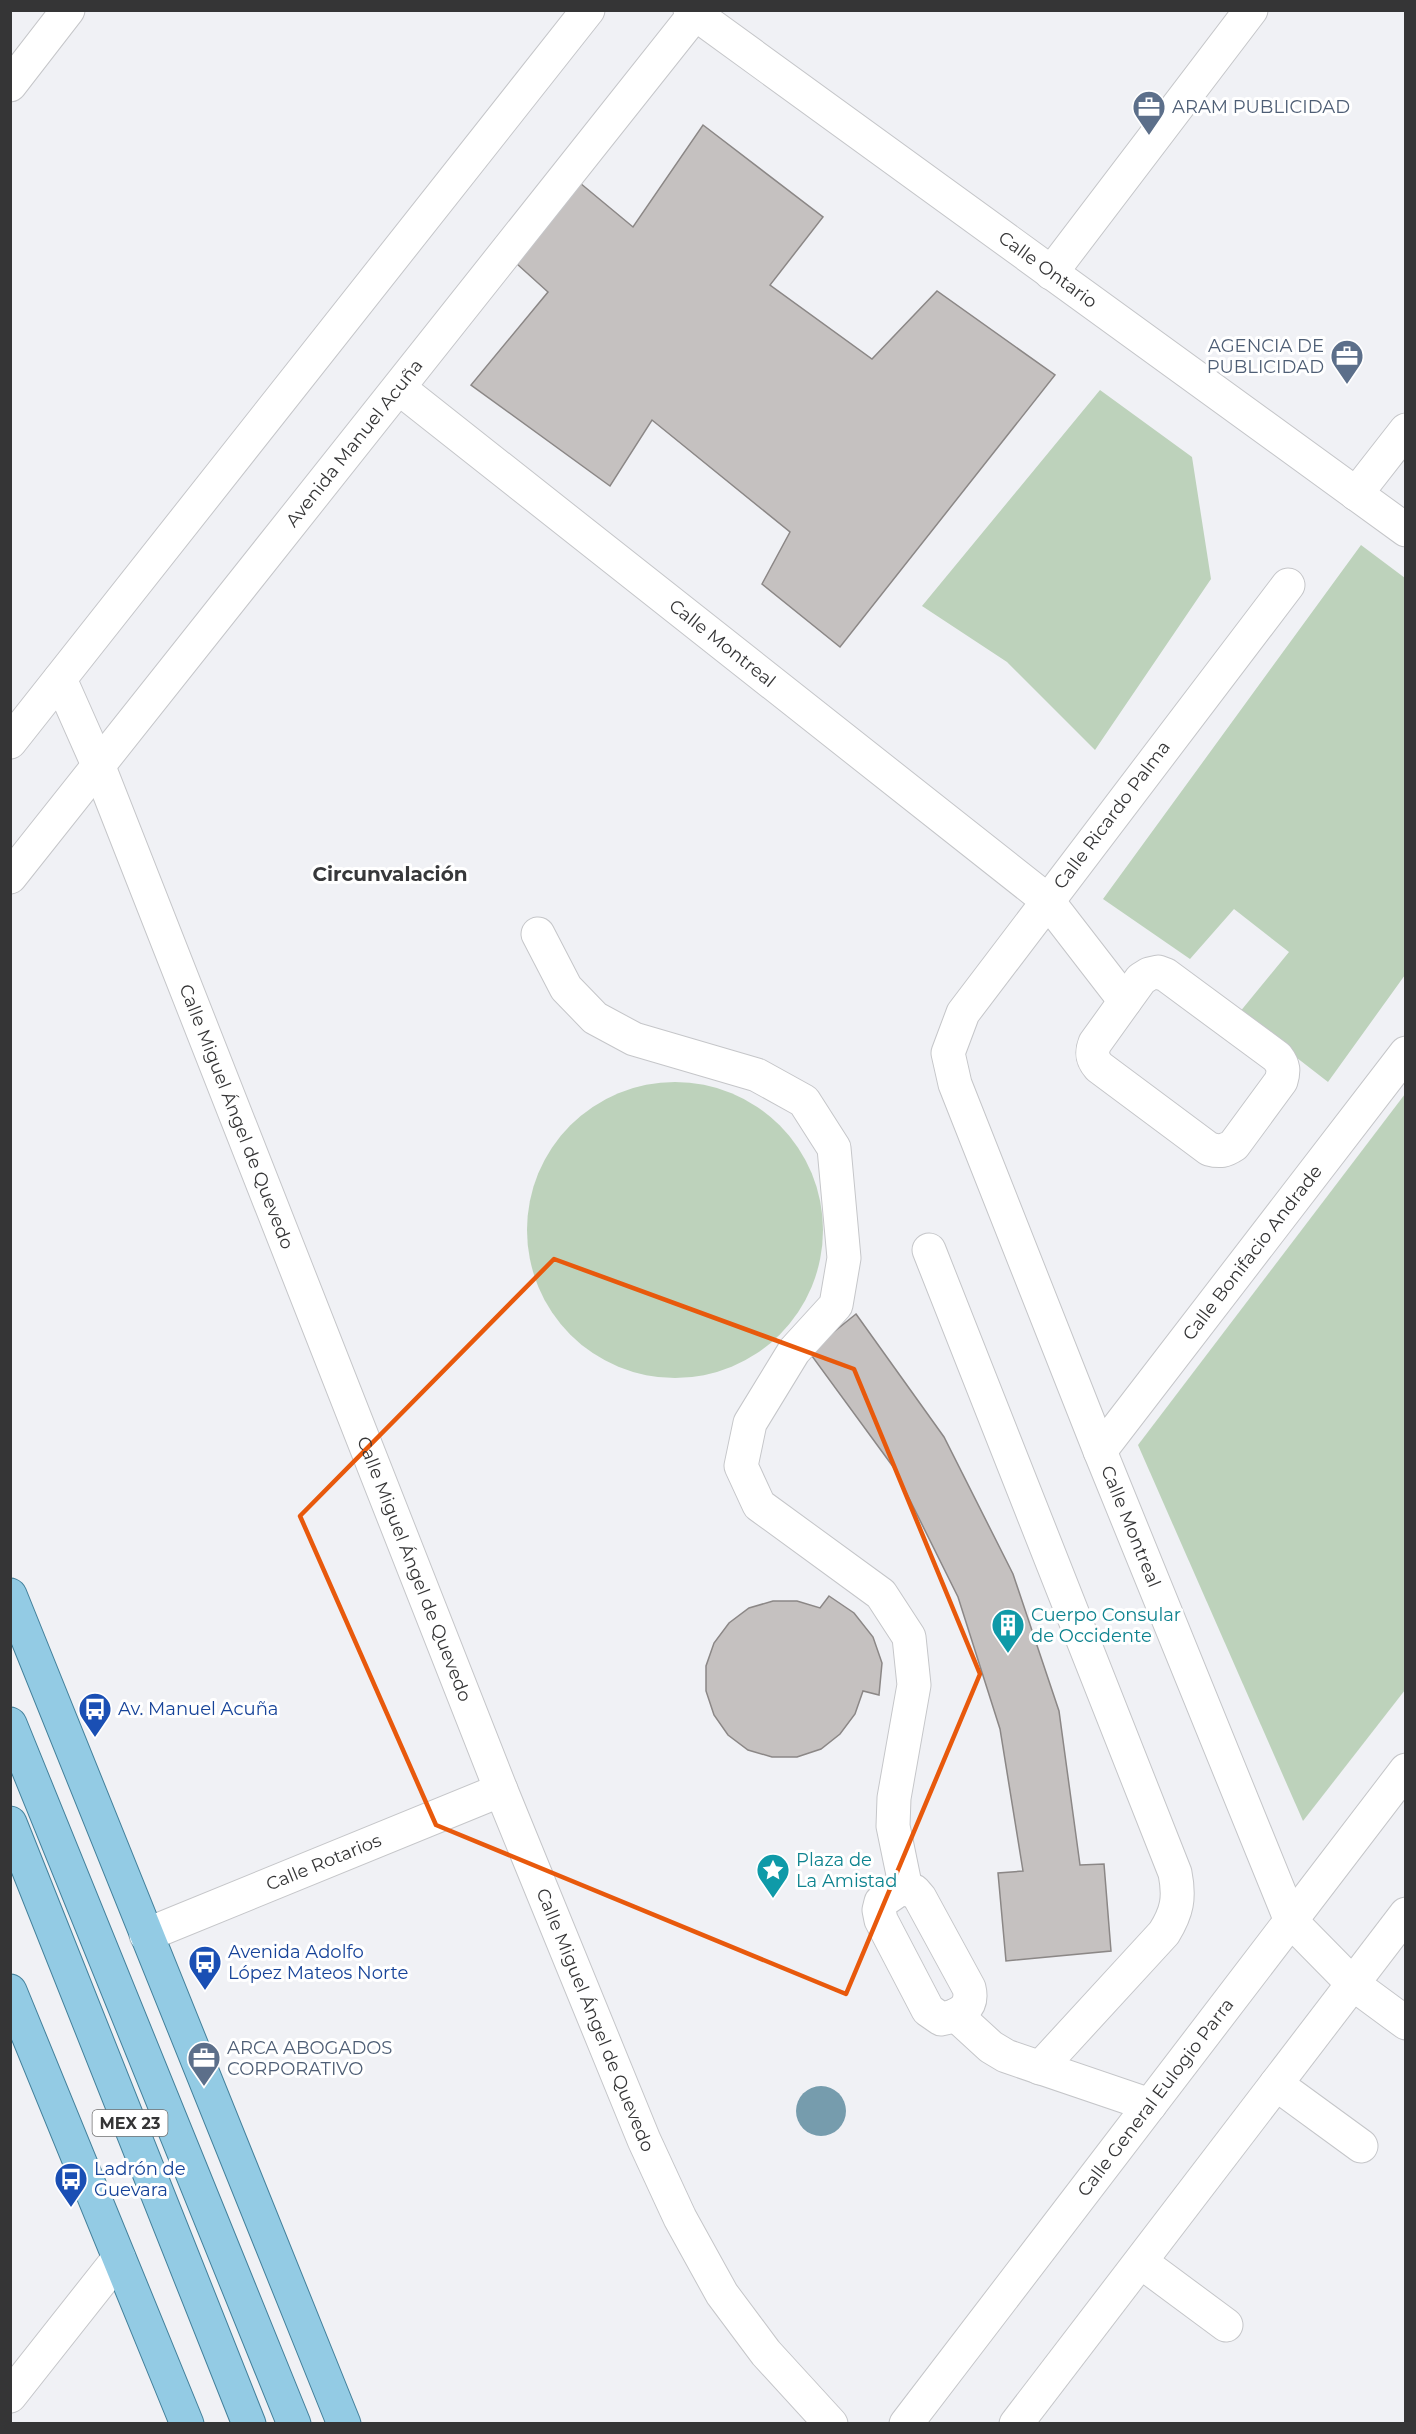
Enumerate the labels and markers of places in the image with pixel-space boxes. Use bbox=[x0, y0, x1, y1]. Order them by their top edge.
office icon: ARAM PUBLICIDAD bbox=[1131, 89, 1167, 136]
place label: ARAM PUBLICIDAD bbox=[1172, 96, 1350, 118]
place label: AGENCIA DE PUBLICIDAD bbox=[1207, 335, 1324, 378]
office icon: AGENCIA DE PUBLICIDAD bbox=[1329, 338, 1365, 385]
place label: Cuerpo Consular de Occidente bbox=[1031, 1604, 1181, 1647]
building icon: Cuerpo Consular de Occidente bbox=[990, 1607, 1026, 1654]
bus stop icon: Av. Manuel Acuña bbox=[77, 1691, 113, 1738]
place label: Av. Manuel Acuña bbox=[118, 1698, 278, 1720]
place label: Plaza de La Amistad bbox=[796, 1849, 897, 1892]
place icon: Plaza de La Amistad bbox=[755, 1852, 791, 1899]
place label: Avenida Adolfo López Mateos Norte bbox=[228, 1941, 408, 1984]
bus stop icon: Avenida Adolfo López Mateos Norte bbox=[187, 1944, 223, 1991]
place label: ARCA ABOGADOS CORPORATIVO bbox=[227, 2037, 392, 2080]
office icon: ARCA ABOGADOS CORPORATIVO bbox=[186, 2040, 222, 2087]
place label: Ladrón de Guevara bbox=[94, 2158, 186, 2201]
bus stop icon: Ladrón de Guevara bbox=[53, 2161, 89, 2208]

